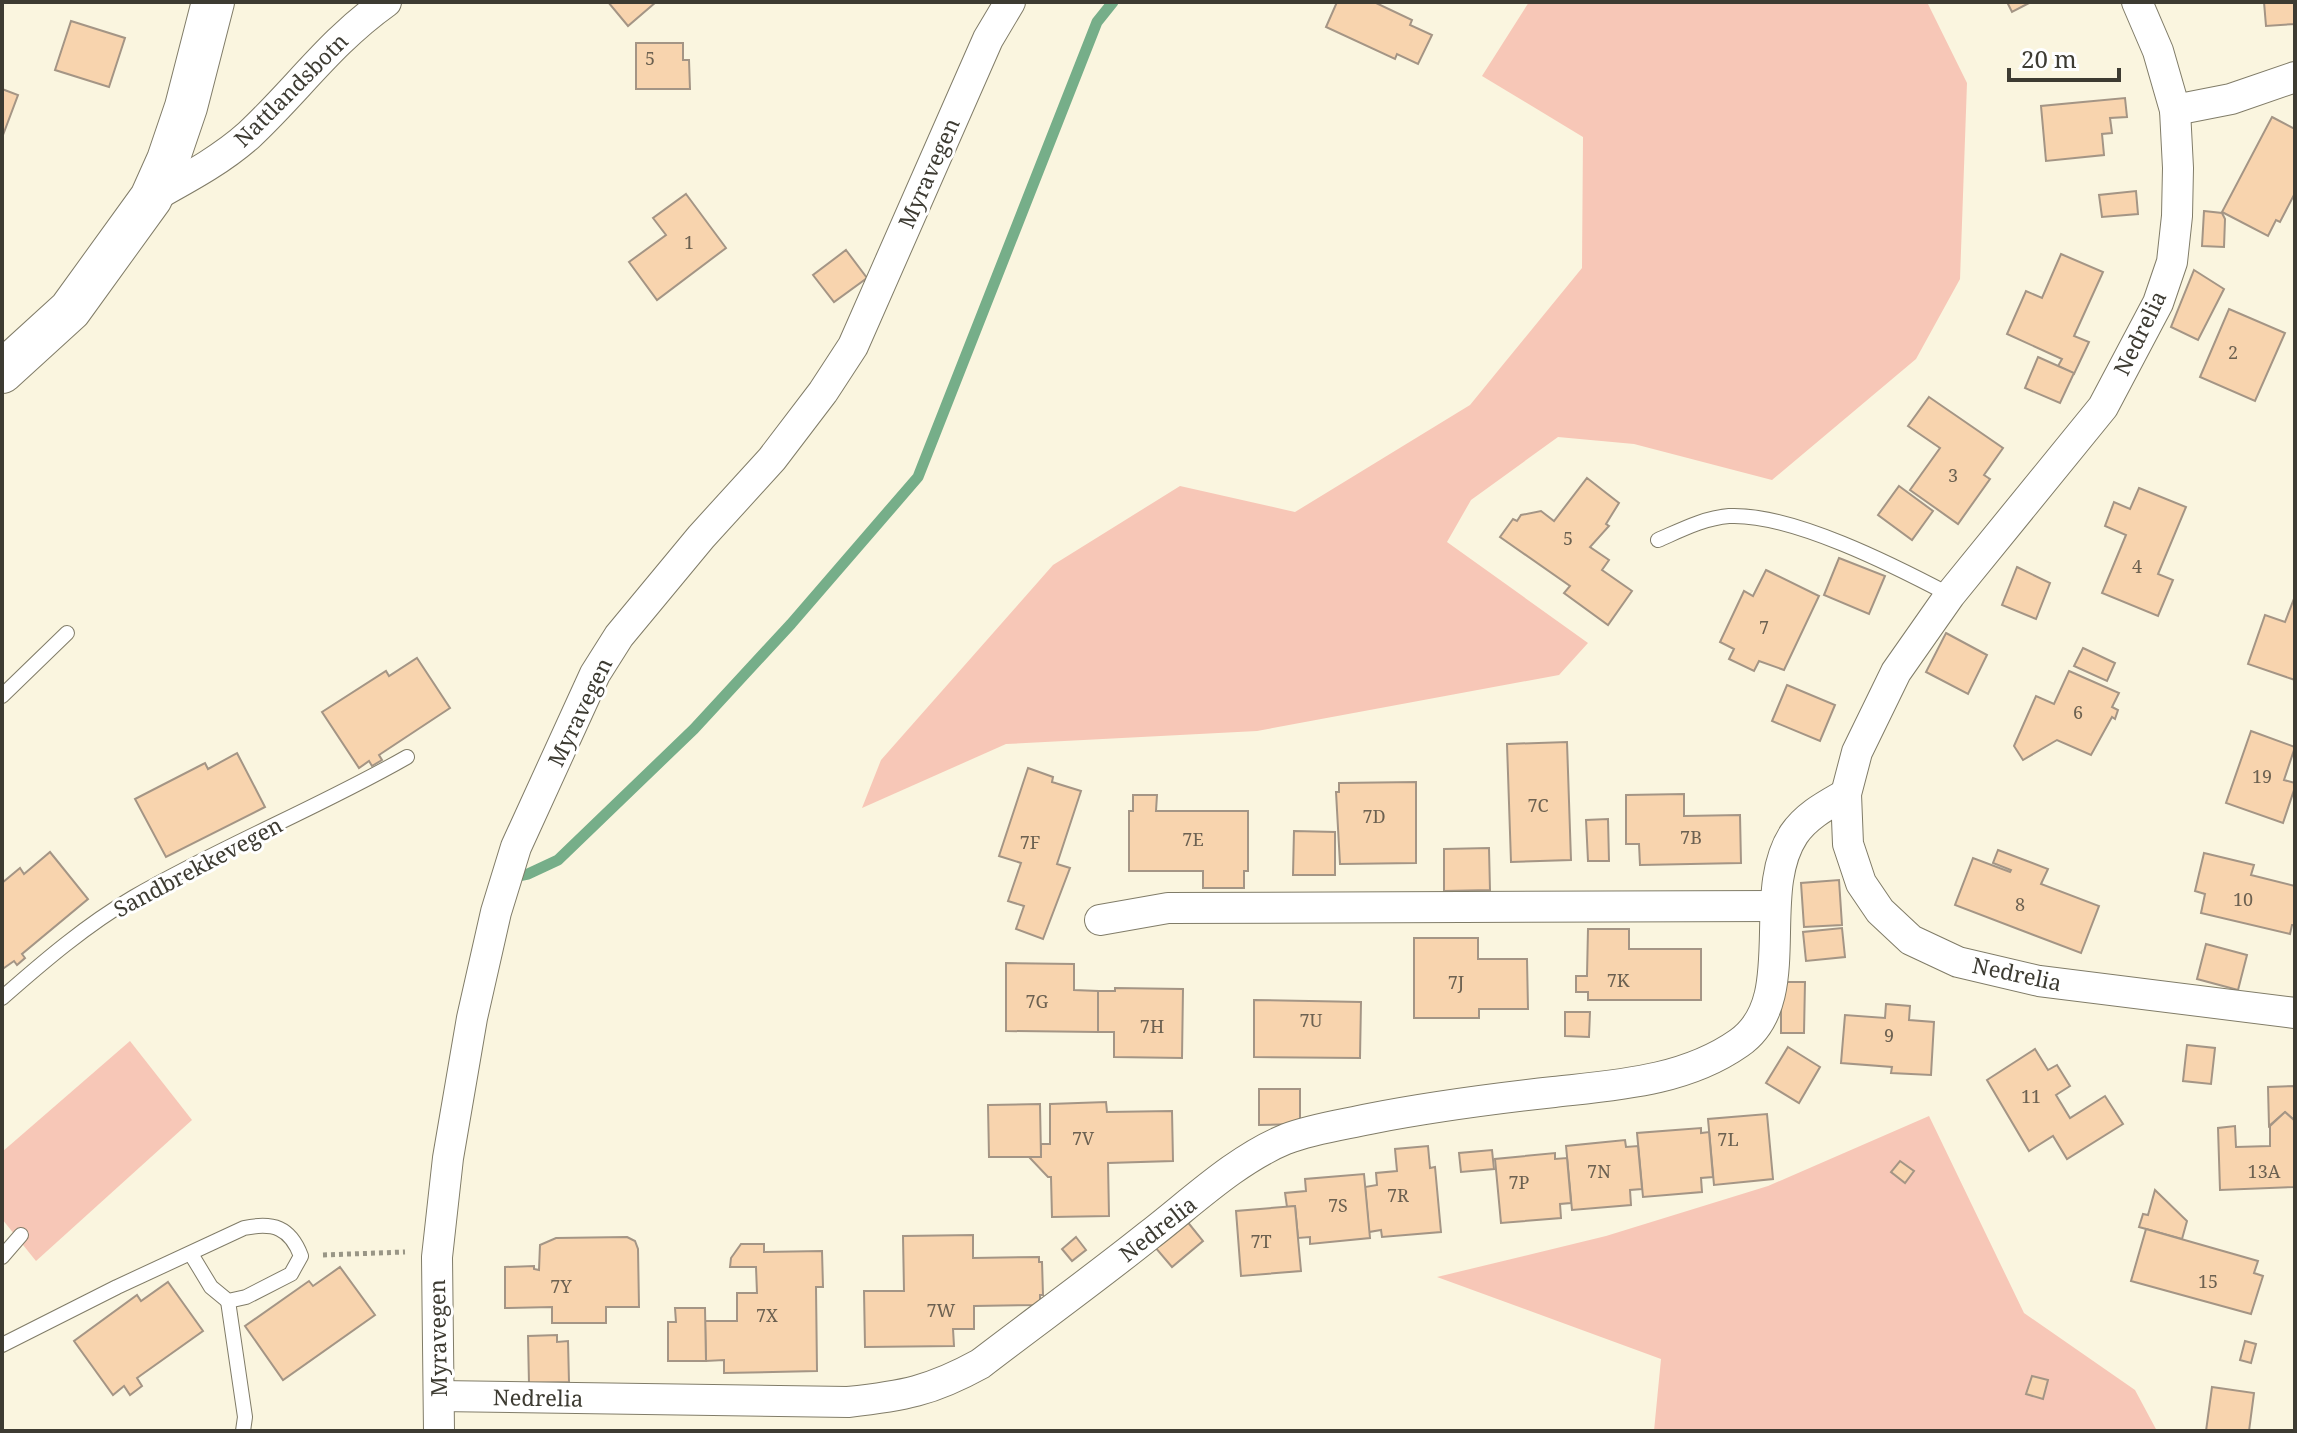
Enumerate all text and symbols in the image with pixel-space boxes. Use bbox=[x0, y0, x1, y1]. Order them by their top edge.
street label: Nattlandsbotn bbox=[227, 26, 354, 153]
scale bar bbox=[2009, 32, 2119, 82]
text: 20 m bbox=[2021, 42, 2077, 75]
house number: 5 bbox=[645, 46, 655, 70]
street label: Myravegen bbox=[890, 113, 966, 232]
house number: 1 bbox=[684, 230, 694, 254]
street label: Nedrelia bbox=[2106, 285, 2172, 380]
house number: 2 bbox=[2228, 340, 2238, 364]
house number: 3 bbox=[1948, 463, 1958, 487]
house number: 5 bbox=[1563, 526, 1573, 550]
house number: 4 bbox=[2132, 554, 2142, 578]
house number: 7 bbox=[1759, 615, 1769, 639]
street label: Myravegen bbox=[540, 652, 618, 771]
house number: 6 bbox=[2073, 700, 2083, 724]
house number: 19 bbox=[2252, 764, 2272, 788]
house number: 7C bbox=[1527, 793, 1549, 817]
house number: 7D bbox=[1362, 804, 1386, 828]
street label: Sandbrekkevegen bbox=[108, 809, 287, 923]
house number: 7B bbox=[1680, 825, 1702, 849]
house number: 7E bbox=[1182, 827, 1204, 851]
house number: 7F bbox=[1020, 830, 1040, 854]
house number: 10 bbox=[2233, 887, 2253, 911]
house number: 8 bbox=[2015, 892, 2025, 916]
street label: Nedrelia bbox=[1970, 949, 2065, 997]
house number: 7K bbox=[1607, 968, 1630, 992]
house number: 7J bbox=[1448, 970, 1464, 994]
house number: 7G bbox=[1026, 989, 1049, 1013]
house number: 7U bbox=[1300, 1008, 1323, 1032]
house number: 7H bbox=[1140, 1014, 1164, 1038]
house number: 9 bbox=[1884, 1023, 1894, 1047]
house number: 11 bbox=[2021, 1084, 2041, 1108]
house number: 7V bbox=[1072, 1126, 1095, 1150]
house number: 7L bbox=[1717, 1127, 1739, 1151]
house number: 7N bbox=[1587, 1159, 1611, 1183]
house number: 13A bbox=[2248, 1159, 2281, 1183]
house number: 7P bbox=[1509, 1170, 1530, 1194]
house number: 7R bbox=[1387, 1183, 1409, 1207]
street label: Nedrelia bbox=[1113, 1189, 1202, 1268]
house number: 7S bbox=[1328, 1193, 1348, 1217]
house number: 7T bbox=[1250, 1229, 1272, 1253]
house number: 15 bbox=[2198, 1269, 2218, 1293]
house number: 7Y bbox=[550, 1274, 572, 1298]
street label: Myravegen bbox=[421, 1279, 453, 1397]
house number: 7W bbox=[927, 1298, 956, 1322]
house number: 7X bbox=[756, 1303, 778, 1327]
street label: Nedrelia bbox=[493, 1381, 583, 1413]

